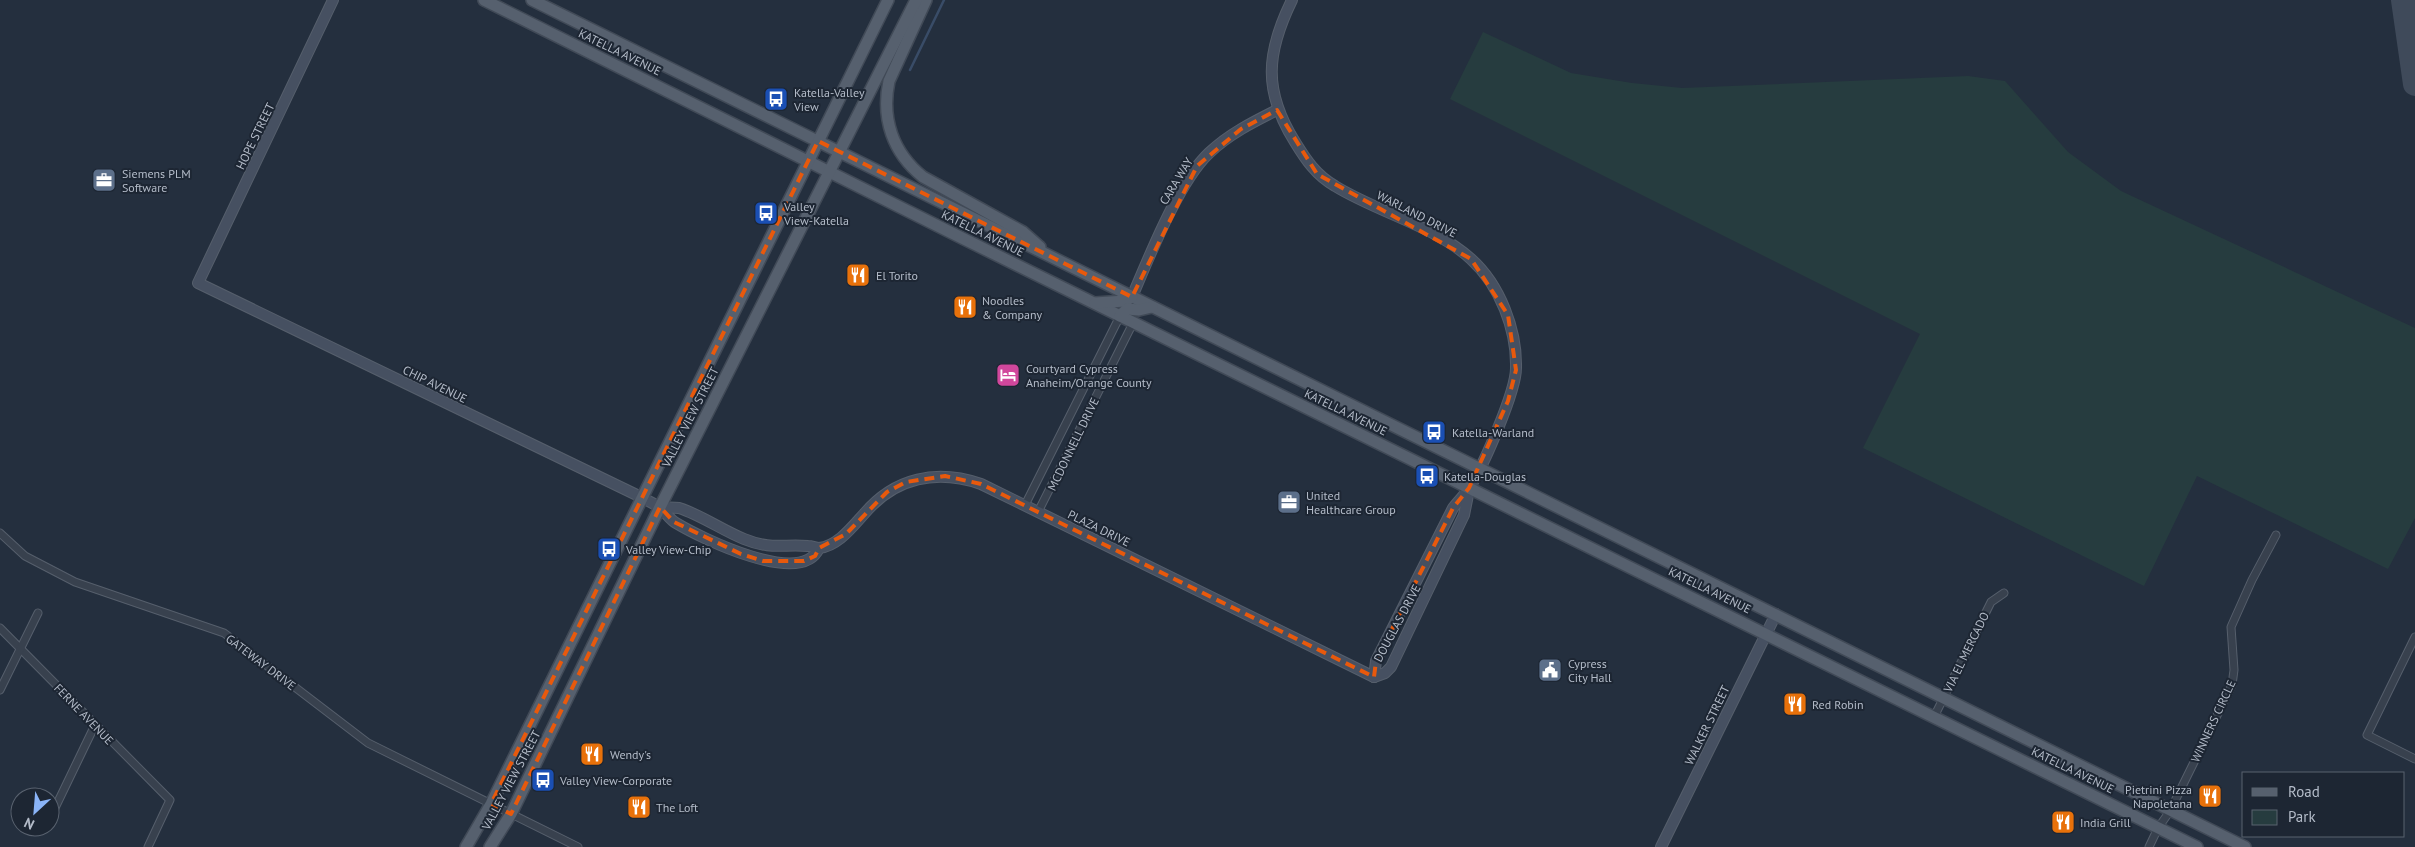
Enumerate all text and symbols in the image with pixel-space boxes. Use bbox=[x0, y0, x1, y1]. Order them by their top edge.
street label: KATELLA AVENUE bbox=[576, 25, 664, 79]
place label: Katella-Valley View bbox=[793, 85, 865, 114]
bus stop icon: Katella-Valley View bbox=[763, 86, 789, 112]
street label: HOPE STREET bbox=[232, 100, 278, 172]
street label: CARA WAY bbox=[1156, 154, 1196, 207]
place label: Siemens PLM Software bbox=[122, 166, 191, 195]
office icon: Siemens PLM Software bbox=[91, 167, 117, 193]
street label: WARLAND DRIVE bbox=[1374, 187, 1460, 241]
place label: Valley View-Katella bbox=[783, 199, 849, 228]
bus stop icon: Valley View-Katella bbox=[753, 200, 779, 226]
street label: KATELLA AVENUE bbox=[939, 206, 1027, 260]
restaurant icon: El Torito bbox=[845, 262, 871, 288]
place label: El Torito bbox=[876, 268, 918, 283]
place label: Noodles & Company bbox=[982, 293, 1043, 322]
restaurant icon: Noodles & Company bbox=[952, 294, 978, 320]
place label: Courtyard Cypress Anaheim/Orange County bbox=[1026, 361, 1152, 390]
street label: CHIP AVENUE bbox=[400, 362, 470, 406]
hotel icon: Courtyard Cypress Anaheim/Orange County bbox=[995, 362, 1021, 388]
street label: VALLEY VIEW STREET bbox=[658, 364, 722, 471]
street label: KATELLA AVENUE bbox=[1302, 385, 1390, 439]
street label: MCDONNELL DRIVE bbox=[1044, 395, 1102, 493]
bus stop icon: Katella-Warland bbox=[1421, 419, 1447, 445]
place label: Katella-Warland bbox=[1452, 425, 1534, 440]
bus stop icon: Katella-Douglas bbox=[1414, 463, 1440, 489]
place label: Katella-Douglas bbox=[1444, 469, 1526, 484]
place label: United Healthcare Group bbox=[1306, 488, 1396, 517]
office icon: United Healthcare Group bbox=[1276, 489, 1302, 515]
street label: PLAZA DRIVE bbox=[1065, 506, 1133, 550]
bus stop icon: Valley View-Chip bbox=[596, 536, 622, 562]
place label: Valley View-Chip bbox=[625, 542, 711, 557]
street label: KATELLA AVENUE bbox=[1666, 563, 1754, 617]
street label: DOUGLAS DRIVE bbox=[1370, 582, 1424, 664]
street label: VIA EL MERCADO bbox=[1940, 609, 1992, 696]
street label: GATEWAY DRIVE bbox=[223, 631, 299, 693]
place label: Cypress City Hall bbox=[1568, 656, 1612, 685]
public building icon: Cypress City Hall bbox=[1537, 657, 1563, 683]
street label: WINNERS CIRCLE bbox=[2187, 677, 2239, 765]
street label: FERNE AVENUE bbox=[51, 680, 117, 748]
street label: WALKER STREET bbox=[1681, 682, 1733, 767]
restaurant icon: Red Robin bbox=[1782, 691, 1808, 717]
place label: Red Robin bbox=[1812, 697, 1864, 712]
street label: VALLEY VIEW STREET bbox=[478, 727, 544, 833]
restaurant icon: Wendy's bbox=[579, 741, 605, 767]
street label: KATELLA AVENUE bbox=[2029, 743, 2117, 797]
place label: Wendy's bbox=[610, 747, 651, 762]
bus stop icon: Valley View-Corporate bbox=[530, 767, 556, 793]
legend bbox=[2242, 772, 2405, 837]
place label: Valley View-Corporate bbox=[559, 773, 672, 788]
place label: Pietrini Pizza Napoletana bbox=[2125, 782, 2192, 811]
text: Road bbox=[2288, 782, 2320, 801]
restaurant icon: Pietrini Pizza Napoletana bbox=[2197, 783, 2223, 809]
north arrow bbox=[10, 787, 60, 837]
restaurant icon: The Loft bbox=[626, 794, 652, 820]
place label: The Loft bbox=[656, 800, 698, 815]
text: Park bbox=[2288, 807, 2316, 826]
restaurant icon: India Grill bbox=[2050, 809, 2076, 835]
text: N bbox=[21, 814, 37, 834]
place label: India Grill bbox=[2080, 815, 2131, 830]

